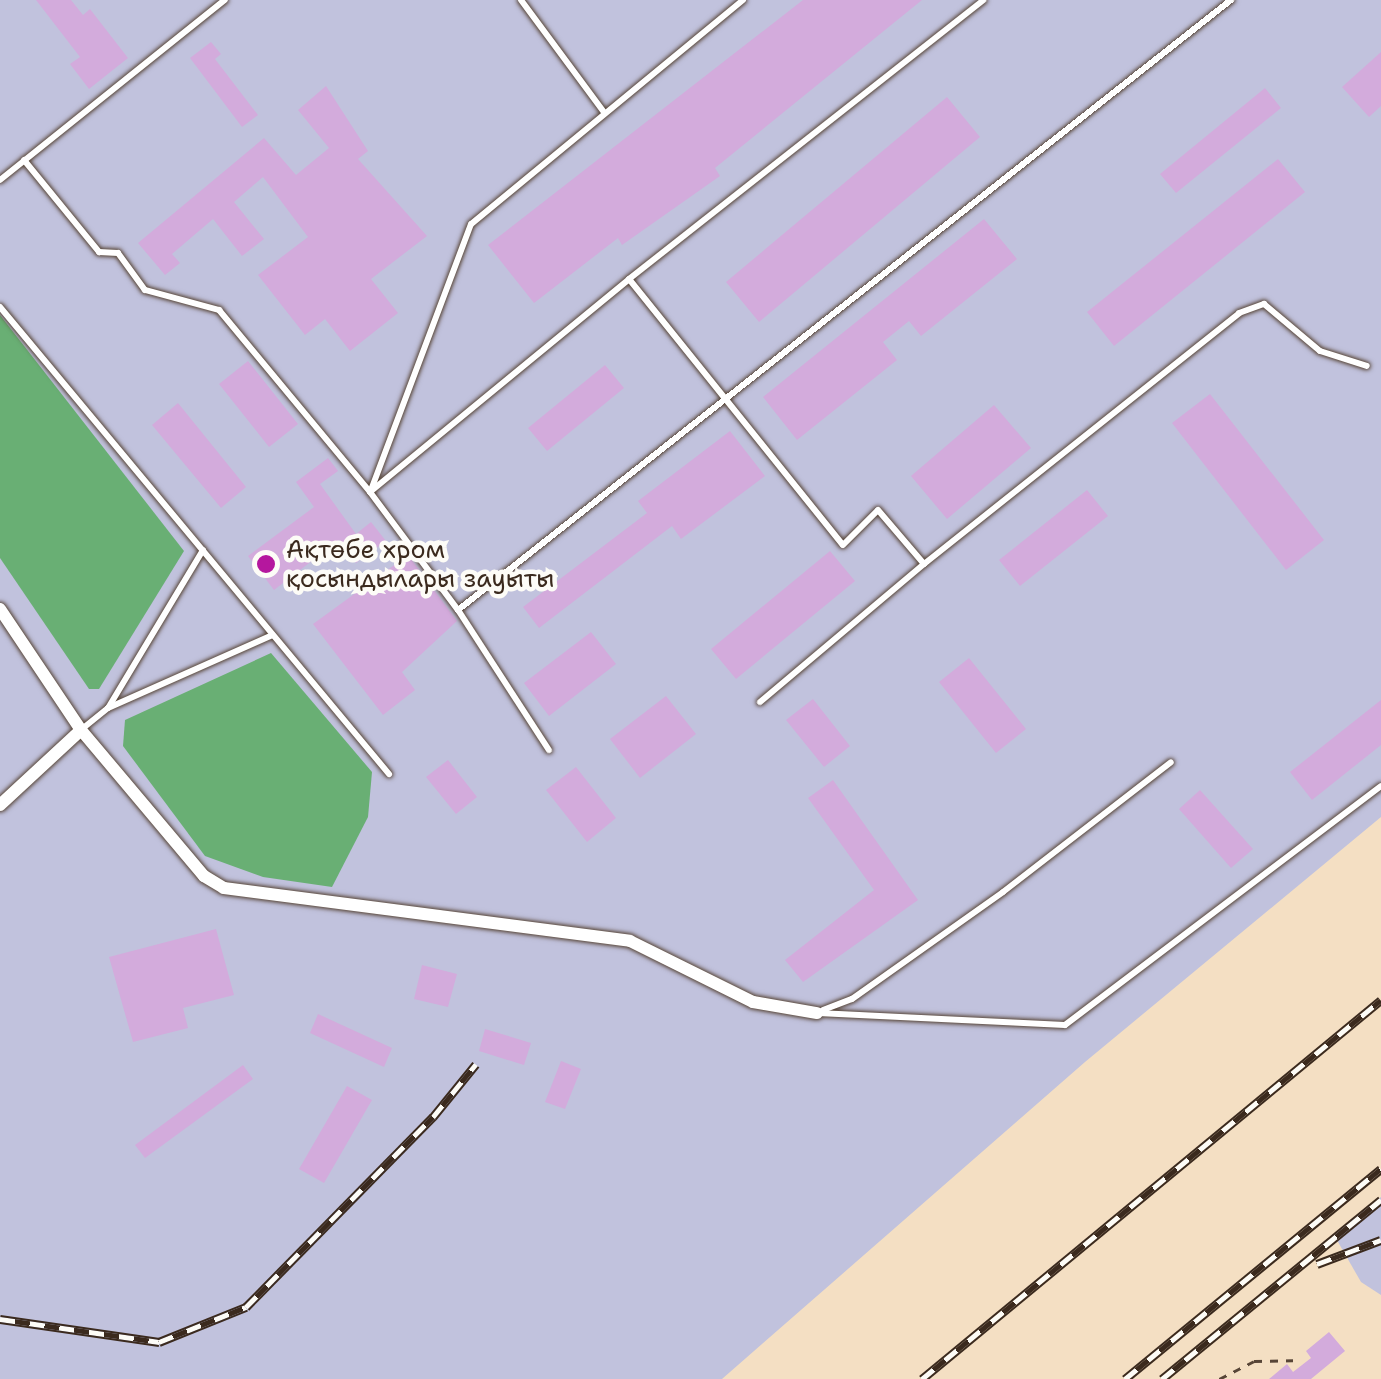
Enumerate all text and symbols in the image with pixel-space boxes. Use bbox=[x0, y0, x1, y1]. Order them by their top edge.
place label: Ақтөбе хром қосындылары зауыты bbox=[286, 535, 555, 594]
marker: Ақтөбе хром қосындылары зауыты bbox=[255, 553, 277, 575]

